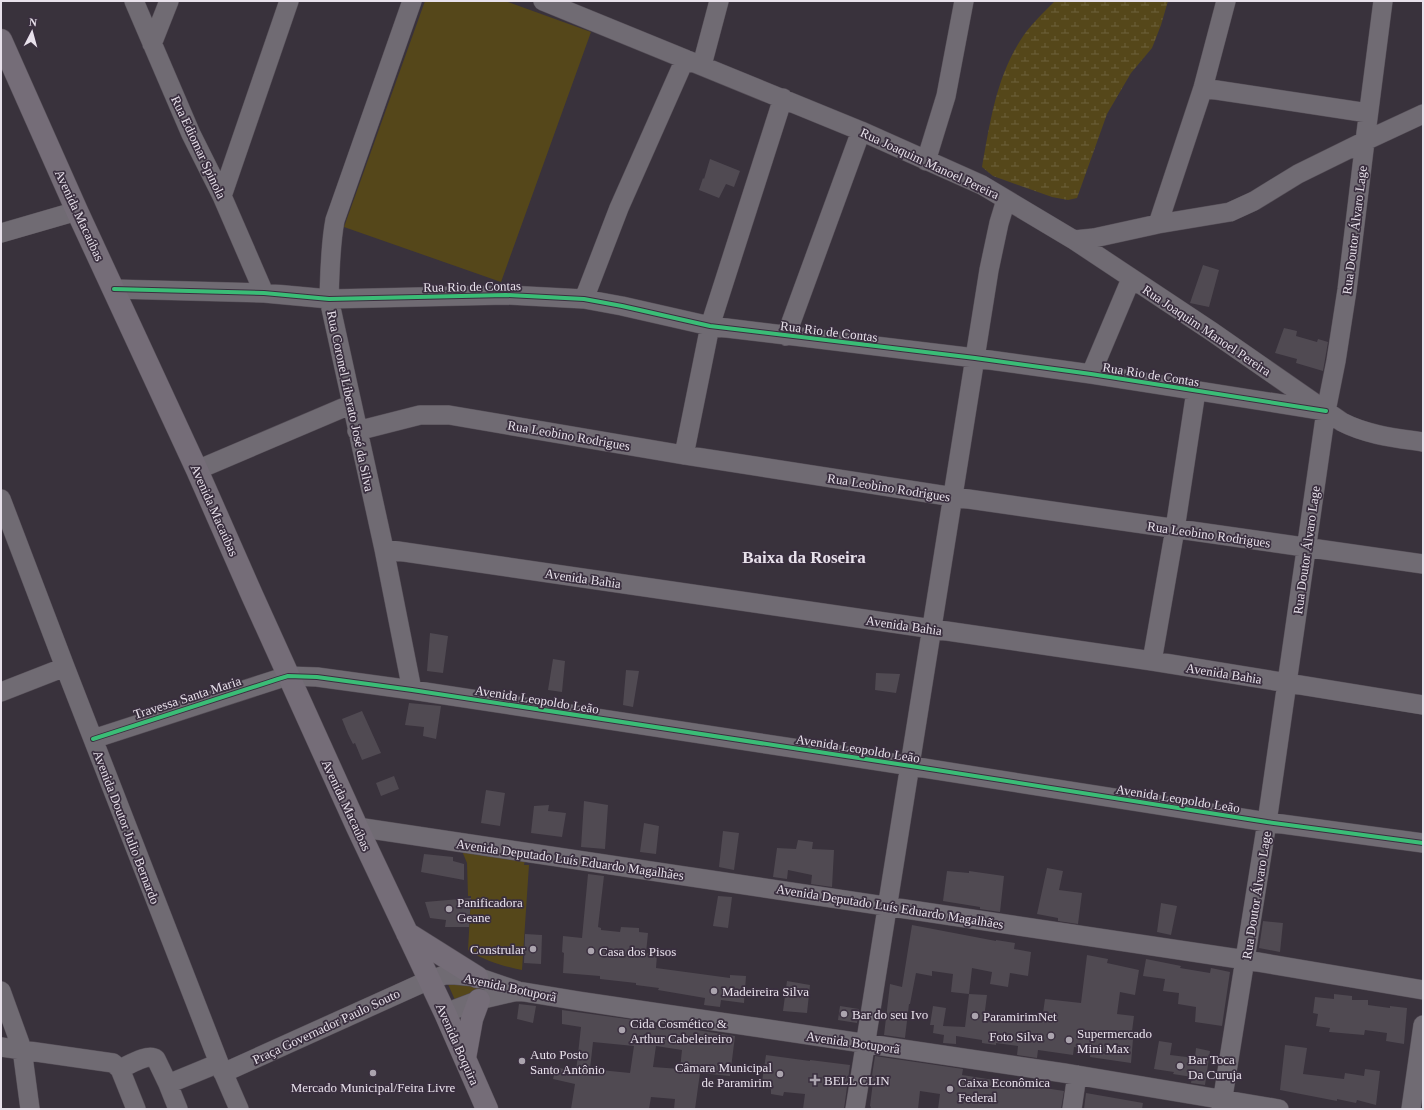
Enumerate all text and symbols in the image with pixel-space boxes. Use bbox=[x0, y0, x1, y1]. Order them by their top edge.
north arrow bbox=[12, 12, 52, 52]
text: N bbox=[28, 16, 38, 28]
street label: Rua Ediomar Spinola bbox=[168, 93, 229, 201]
street label: Rua Joaquim Manoel Pereira bbox=[858, 125, 1002, 202]
street label: Rua Doutor Álvaro Lage bbox=[1339, 165, 1370, 295]
street label: Avenida Macaúbas bbox=[52, 167, 107, 263]
street label: Rua Rio de Contas bbox=[423, 278, 521, 295]
street label: Rua Joaquim Manoel Pereira bbox=[1140, 282, 1274, 379]
street label: Rua Coronel Liberato José da Silva bbox=[324, 309, 377, 493]
street label: Rua Rio de Contas bbox=[779, 318, 878, 345]
street label: Rua Rio de Contas bbox=[1101, 359, 1200, 390]
street label: Rua Leobino Rodrigues bbox=[506, 417, 631, 454]
street label: Avenida Macaúbas bbox=[188, 462, 242, 558]
street label: Rua Leobino Rodrigues bbox=[826, 470, 951, 505]
street label: Rua Doutor Álvaro Lage bbox=[1290, 485, 1323, 615]
street label: Rua Leobino Rodrigues bbox=[1146, 518, 1271, 551]
district label: Baixa da Roseira bbox=[742, 548, 866, 567]
street label: Avenida Bahia bbox=[544, 566, 622, 591]
street label: Avenida Bahia bbox=[865, 613, 943, 638]
street label: Avenida Bahia bbox=[1185, 660, 1263, 687]
street label: Travessa Santa Maria bbox=[131, 673, 243, 722]
street label: Avenida Leopoldo Leão bbox=[474, 682, 600, 717]
street label: Avenida Leopoldo Leão bbox=[795, 731, 921, 766]
street label: Avenida Doutor Julio Bernardo bbox=[90, 748, 163, 906]
street label: Avenida Macaúbas bbox=[319, 757, 374, 853]
street label: Avenida Leopoldo Leão bbox=[1115, 781, 1241, 816]
street label: Rua Doutor Álvaro Lage bbox=[1239, 830, 1274, 960]
street label: Avenida Deputado Luís Eduardo Magalhães bbox=[455, 836, 685, 883]
street label: Avenida Deputado Luís Eduardo Magalhães bbox=[775, 881, 1005, 932]
place label: Panificadora Geane bbox=[457, 895, 523, 925]
marker: Panificadora Geane bbox=[444, 904, 454, 914]
place label: Constrular bbox=[470, 942, 526, 957]
marker: Constrular bbox=[528, 944, 538, 954]
place label: Casa dos Pisos bbox=[599, 944, 676, 959]
marker: Casa dos Pisos bbox=[586, 946, 596, 956]
street label: Avenida Botuporã bbox=[462, 970, 558, 1005]
place label: Madeireira Silva bbox=[722, 984, 809, 999]
street label: Praça Governador Paulo Souto bbox=[250, 986, 402, 1067]
marker: Madeireira Silva bbox=[709, 986, 719, 996]
street label: Avenida Boquira bbox=[433, 1001, 482, 1088]
place label: Bar do seu Ivo bbox=[852, 1007, 928, 1022]
marker: Bar do seu Ivo bbox=[839, 1009, 849, 1019]
place label: ParamirimNet bbox=[983, 1009, 1057, 1024]
marker: ParamirimNet bbox=[970, 1011, 980, 1021]
place label: Cida Cosmético & Arthur Cabeleireiro bbox=[630, 1016, 732, 1046]
marker: Cida Cosmético & Arthur Cabeleireiro bbox=[617, 1025, 627, 1035]
place label: Supermercado Mini Max bbox=[1077, 1026, 1152, 1056]
street label: Avenida Botuporã bbox=[805, 1028, 901, 1057]
place label: Foto Silva bbox=[989, 1029, 1043, 1044]
marker: Foto Silva bbox=[1046, 1031, 1056, 1041]
marker: Supermercado Mini Max bbox=[1064, 1035, 1074, 1045]
place label: Auto Posto Santo Antônio bbox=[530, 1047, 605, 1077]
place label: Bar Toca Da Curuja bbox=[1188, 1052, 1242, 1082]
marker: Auto Posto Santo Antônio bbox=[517, 1056, 527, 1066]
place label: Câmara Municipal de Paramirim bbox=[675, 1060, 772, 1090]
marker: Bar Toca Da Curuja bbox=[1175, 1061, 1185, 1071]
marker: Mercado Municipal/Feira Livre bbox=[368, 1068, 378, 1078]
marker: Câmara Municipal de Paramirim bbox=[775, 1069, 785, 1079]
place label: BELL CLIN bbox=[824, 1073, 890, 1088]
marker: BELL CLIN bbox=[809, 1074, 821, 1086]
place label: Caixa Econômica Federal bbox=[958, 1075, 1050, 1105]
place label: Mercado Municipal/Feira Livre bbox=[291, 1080, 456, 1095]
marker: Caixa Econômica Federal bbox=[945, 1084, 955, 1094]

